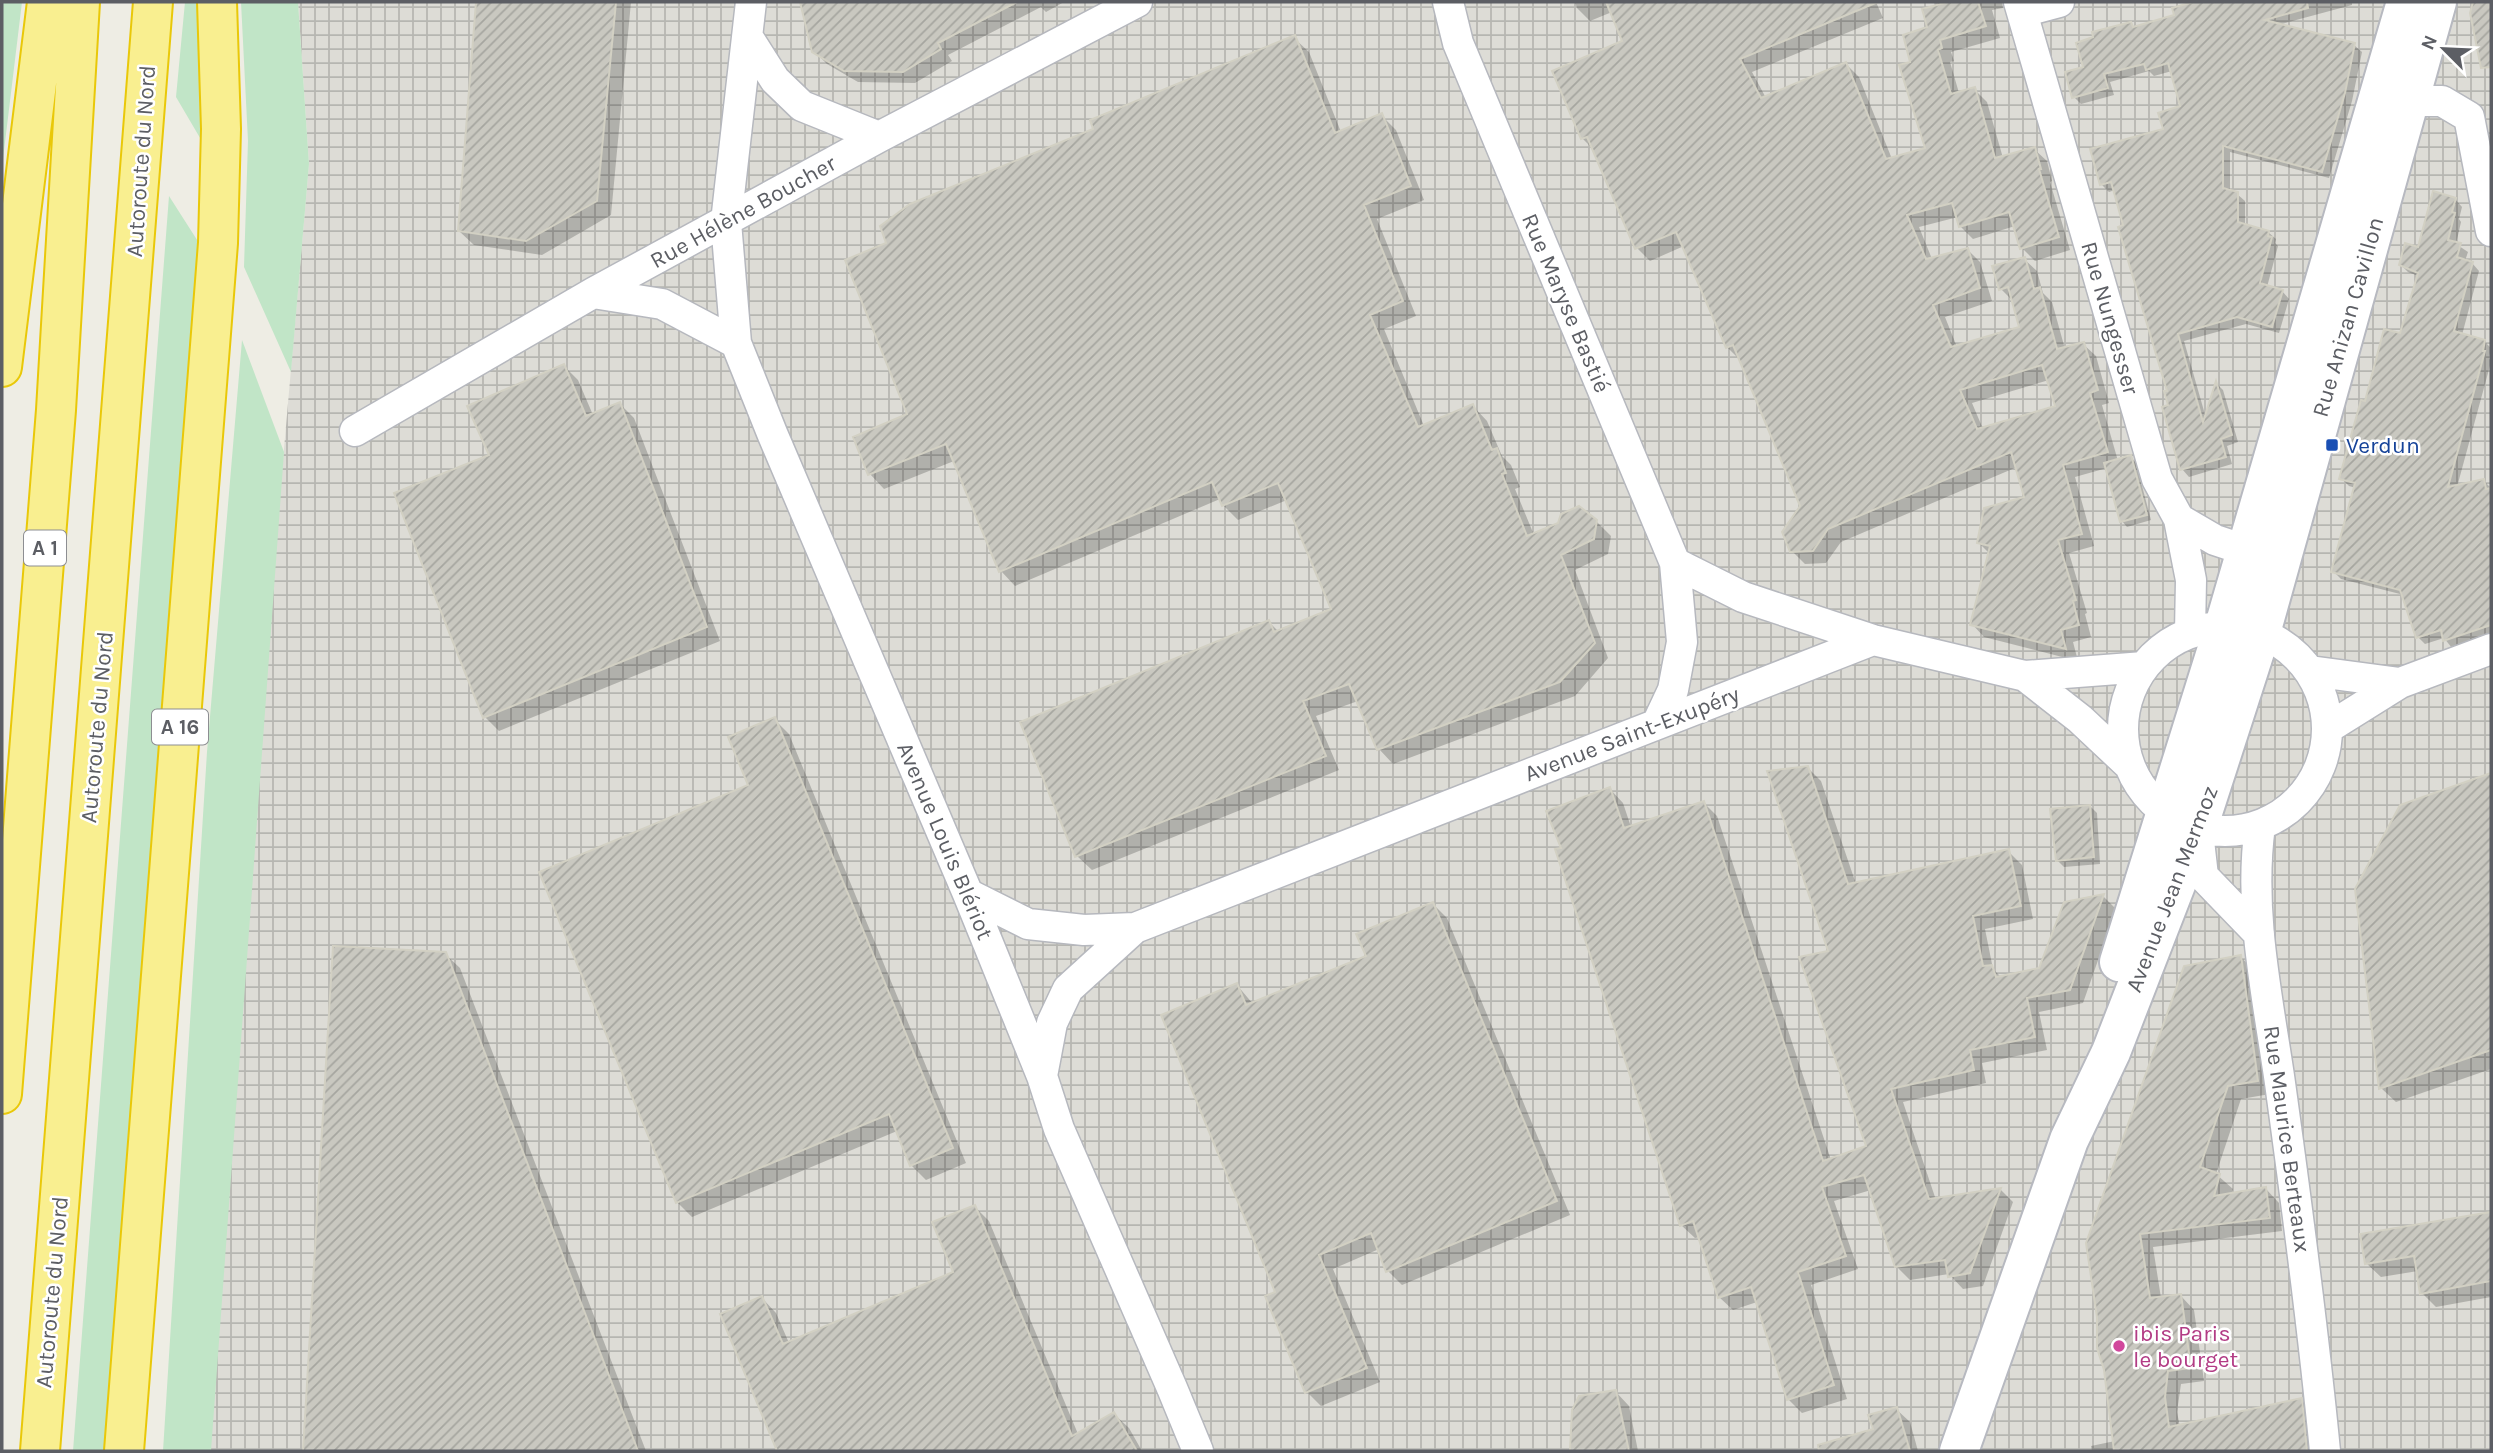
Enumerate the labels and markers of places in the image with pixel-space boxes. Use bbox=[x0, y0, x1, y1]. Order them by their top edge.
place label: Verdun bbox=[2346, 432, 2420, 459]
marker: Verdun bbox=[2324, 437, 2340, 453]
place label: ibis Paris le bourget bbox=[2133, 1320, 2239, 1373]
marker: ibis Paris le bourget bbox=[2111, 1338, 2127, 1354]

